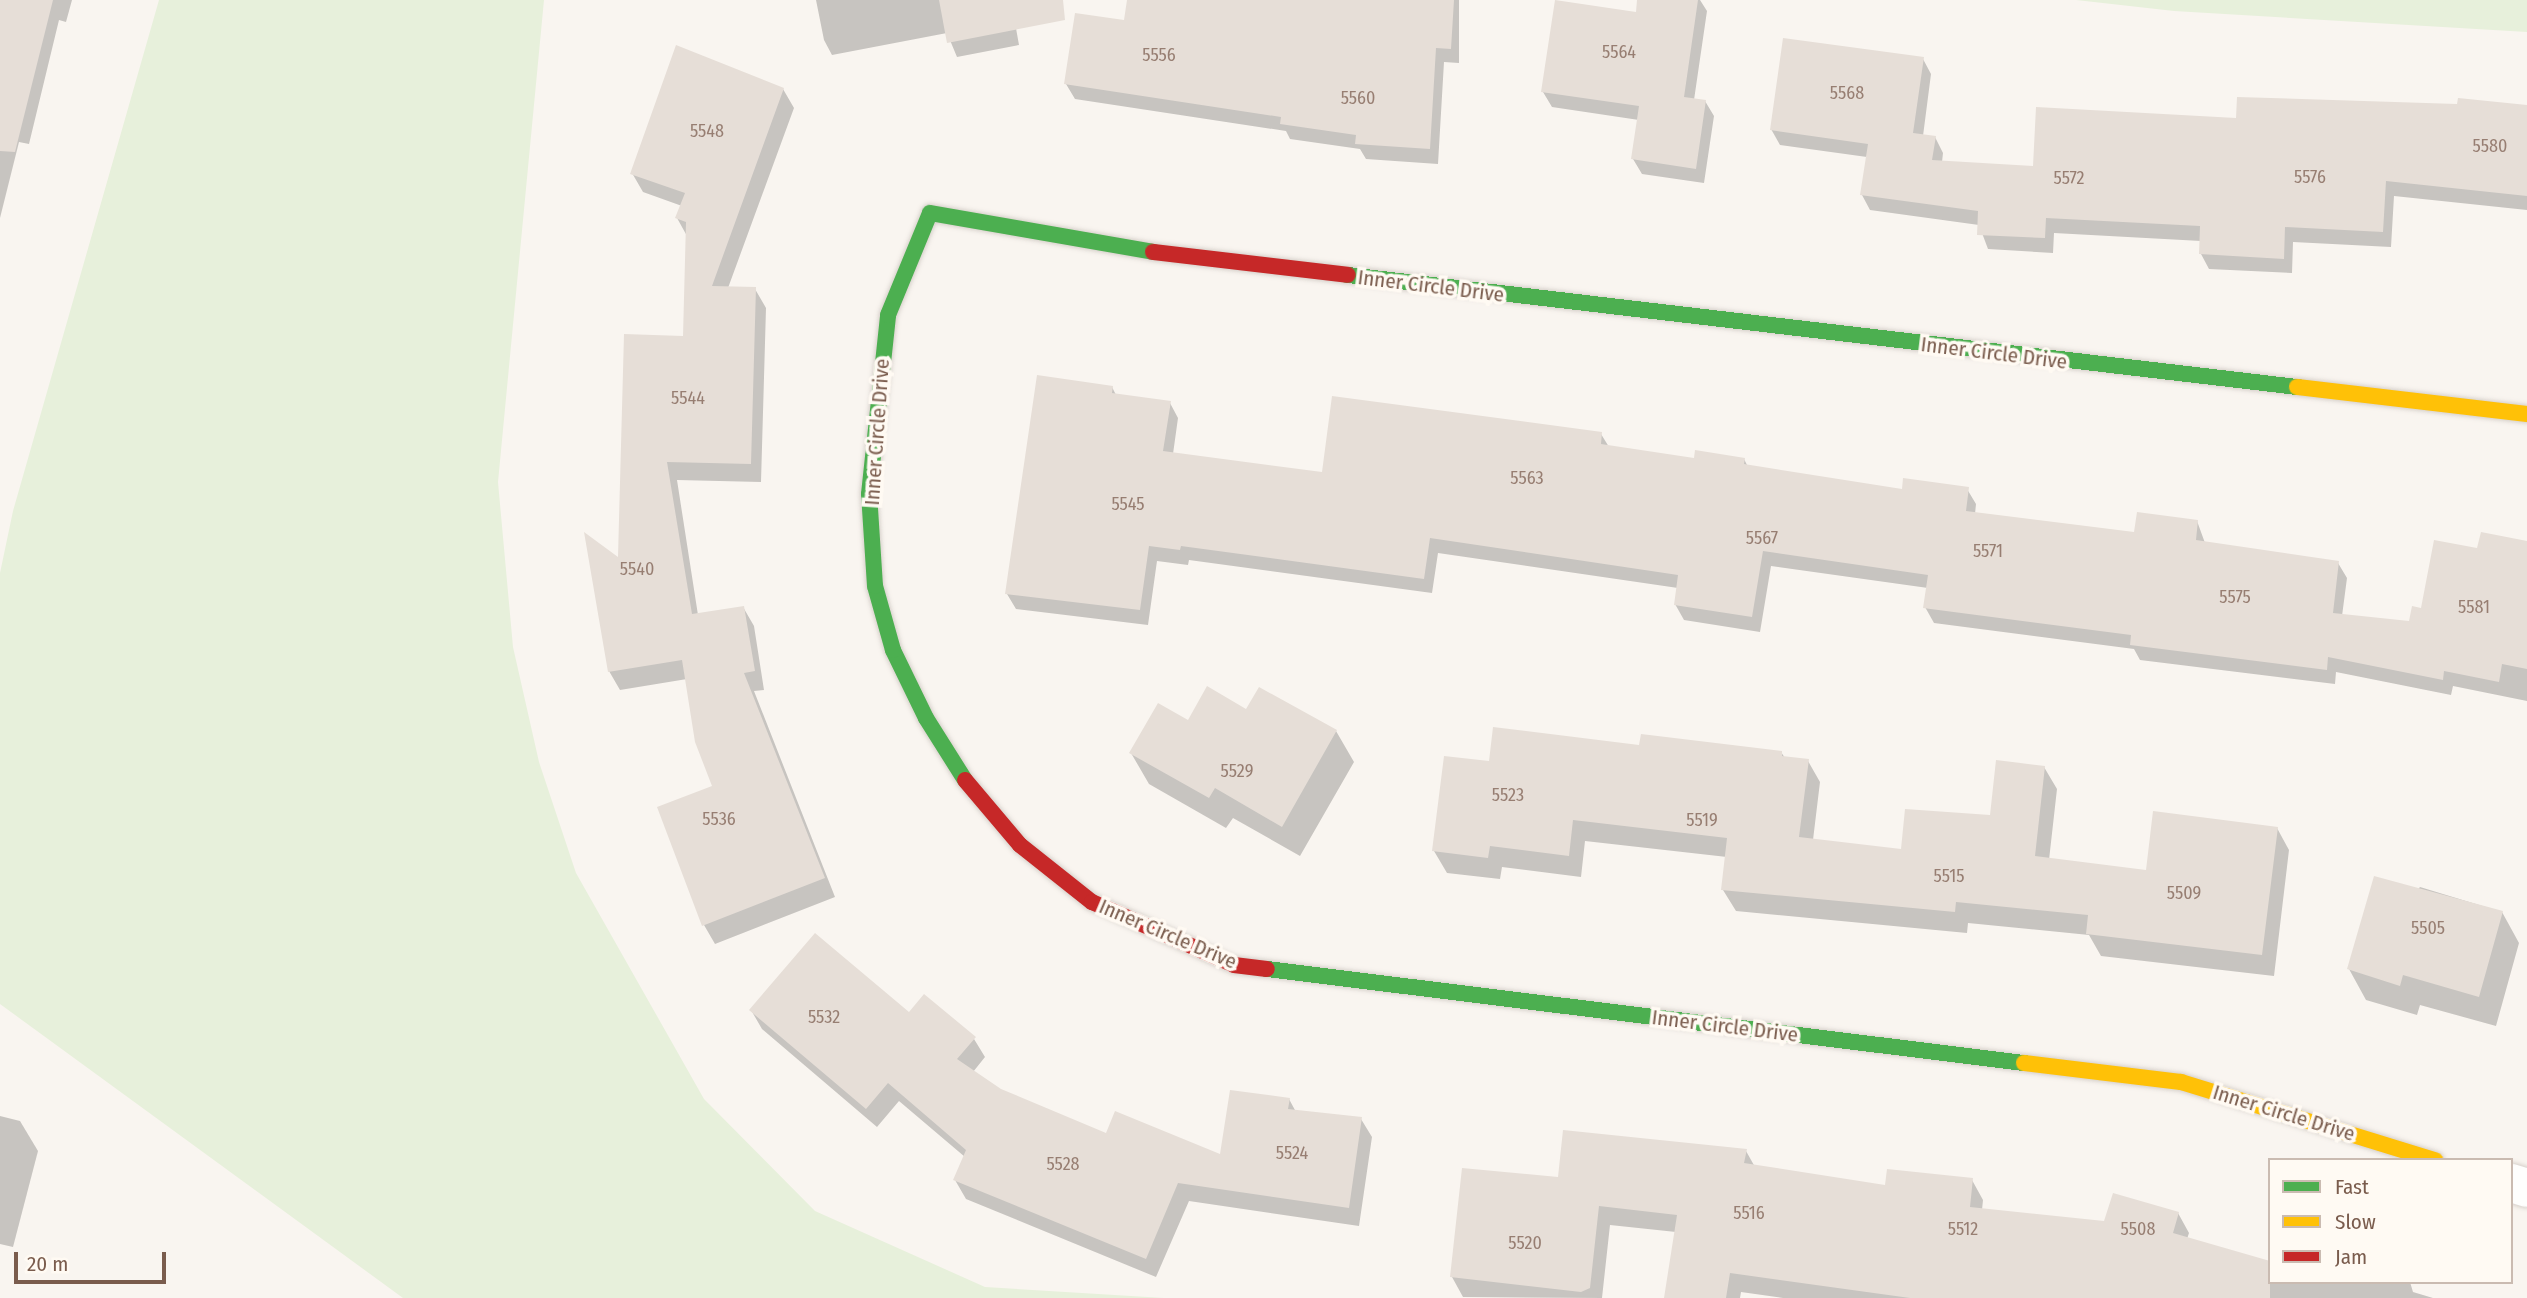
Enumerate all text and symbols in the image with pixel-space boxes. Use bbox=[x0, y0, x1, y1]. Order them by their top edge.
house number: 5564 bbox=[1602, 41, 1636, 63]
house number: 5556 bbox=[1142, 44, 1176, 66]
house number: 5568 bbox=[1830, 82, 1864, 104]
house number: 5560 bbox=[1341, 87, 1375, 109]
house number: 5548 bbox=[690, 120, 724, 142]
house number: 5580 bbox=[2473, 135, 2507, 157]
house number: 5576 bbox=[2294, 166, 2326, 188]
house number: 5572 bbox=[2053, 167, 2085, 189]
street label: Inner Circle Drive bbox=[1356, 265, 1506, 307]
street label: Inner Circle Drive bbox=[1919, 332, 2069, 374]
street label: Inner Circle Drive bbox=[859, 358, 895, 506]
house number: 5544 bbox=[671, 387, 705, 409]
house number: 5563 bbox=[1510, 467, 1544, 489]
house number: 5545 bbox=[1111, 493, 1145, 515]
house number: 5567 bbox=[1746, 527, 1778, 549]
house number: 5571 bbox=[1973, 540, 2003, 562]
house number: 5540 bbox=[620, 558, 654, 580]
house number: 5575 bbox=[2219, 586, 2251, 608]
house number: 5581 bbox=[2458, 596, 2490, 618]
house number: 5529 bbox=[1221, 760, 1253, 782]
house number: 5523 bbox=[1492, 784, 1524, 806]
house number: 5536 bbox=[702, 808, 736, 830]
house number: 5519 bbox=[1686, 809, 1718, 831]
house number: 5515 bbox=[1934, 865, 1964, 887]
house number: 5509 bbox=[2167, 882, 2201, 904]
street label: Inner Circle Drive bbox=[1095, 894, 1241, 974]
house number: 5505 bbox=[2411, 917, 2445, 939]
street label: Inner Circle Drive bbox=[1650, 1005, 1800, 1047]
house number: 5532 bbox=[808, 1006, 840, 1028]
street label: Inner Circle Drive bbox=[2210, 1079, 2358, 1147]
house number: 5524 bbox=[1276, 1142, 1308, 1164]
house number: 5528 bbox=[1046, 1153, 1080, 1175]
legend bbox=[2268, 1158, 2513, 1284]
text: Fast bbox=[2335, 1174, 2369, 1200]
house number: 5516 bbox=[1733, 1202, 1765, 1224]
text: Slow bbox=[2335, 1209, 2376, 1235]
house number: 5512 bbox=[1948, 1218, 1978, 1240]
house number: 5508 bbox=[2121, 1218, 2155, 1240]
house number: 5520 bbox=[1508, 1232, 1542, 1254]
scale bar bbox=[18, 1238, 170, 1282]
text: Jam bbox=[2335, 1244, 2367, 1270]
text: 20 m bbox=[27, 1251, 68, 1277]

